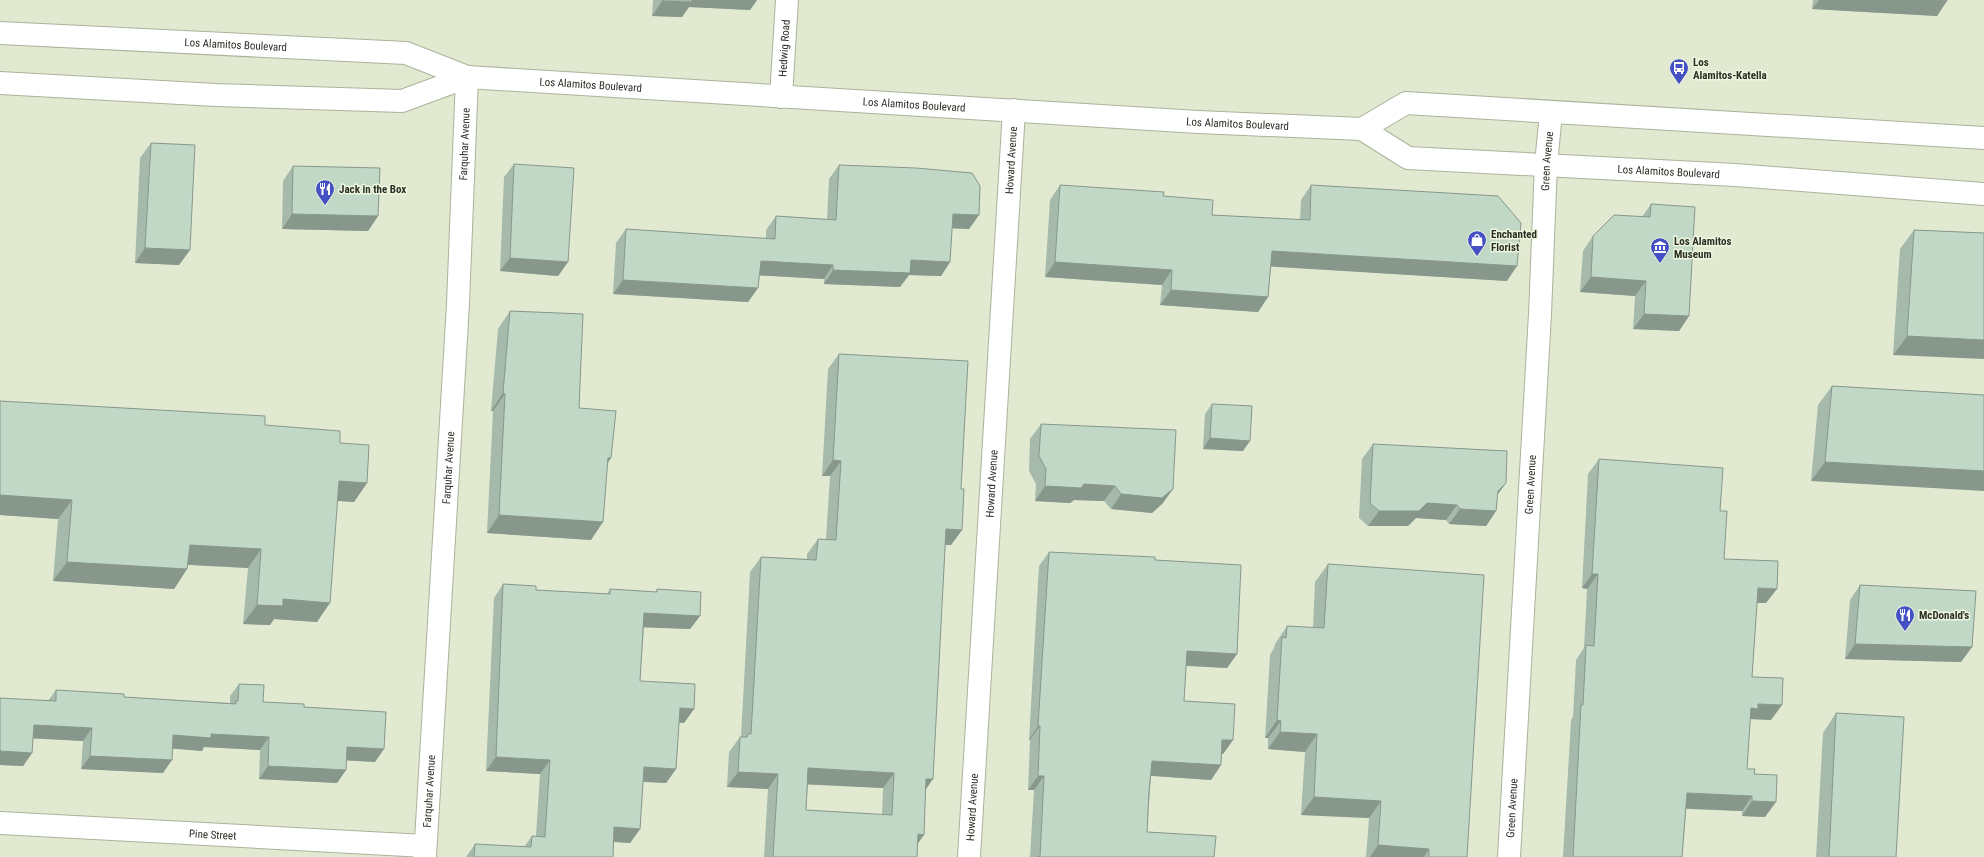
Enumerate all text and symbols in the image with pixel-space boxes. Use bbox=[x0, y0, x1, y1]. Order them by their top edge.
street label: Hedwig Road bbox=[776, 19, 793, 77]
street label: Los Alamitos Boulevard bbox=[184, 36, 287, 54]
place label: Los Alamitos-Katella bbox=[1693, 56, 1767, 82]
bus stop icon: Los Alamitos-Katella bbox=[1668, 57, 1690, 85]
street label: Los Alamitos Boulevard bbox=[539, 75, 642, 95]
street label: Los Alamitos Boulevard bbox=[862, 95, 966, 115]
street label: Farquhar Avenue bbox=[457, 108, 473, 181]
street label: Los Alamitos Boulevard bbox=[1186, 115, 1289, 133]
street label: Howard Avenue bbox=[1003, 126, 1020, 194]
street label: Green Avenue bbox=[1539, 131, 1556, 191]
street label: Los Alamitos Boulevard bbox=[1617, 163, 1720, 181]
restaurant icon: Jack in the Box bbox=[314, 178, 336, 206]
place label: Jack in the Box bbox=[339, 183, 406, 196]
place label: Enchanted Florist bbox=[1491, 228, 1537, 254]
shop icon: Enchanted Florist bbox=[1466, 229, 1488, 257]
place label: Los Alamitos Museum bbox=[1674, 235, 1731, 261]
museum icon: Los Alamitos Museum bbox=[1649, 236, 1671, 264]
street label: Farquhar Avenue bbox=[440, 431, 457, 504]
street label: Howard Avenue bbox=[983, 450, 1001, 518]
street label: Green Avenue bbox=[1523, 455, 1539, 515]
restaurant icon: McDonald's bbox=[1894, 604, 1916, 632]
place label: McDonald's bbox=[1919, 609, 1969, 622]
street label: Farquhar Avenue bbox=[421, 754, 438, 828]
street label: Howard Avenue bbox=[964, 773, 981, 841]
street label: Green Avenue bbox=[1504, 778, 1520, 838]
street label: Pine Street bbox=[189, 827, 237, 843]

